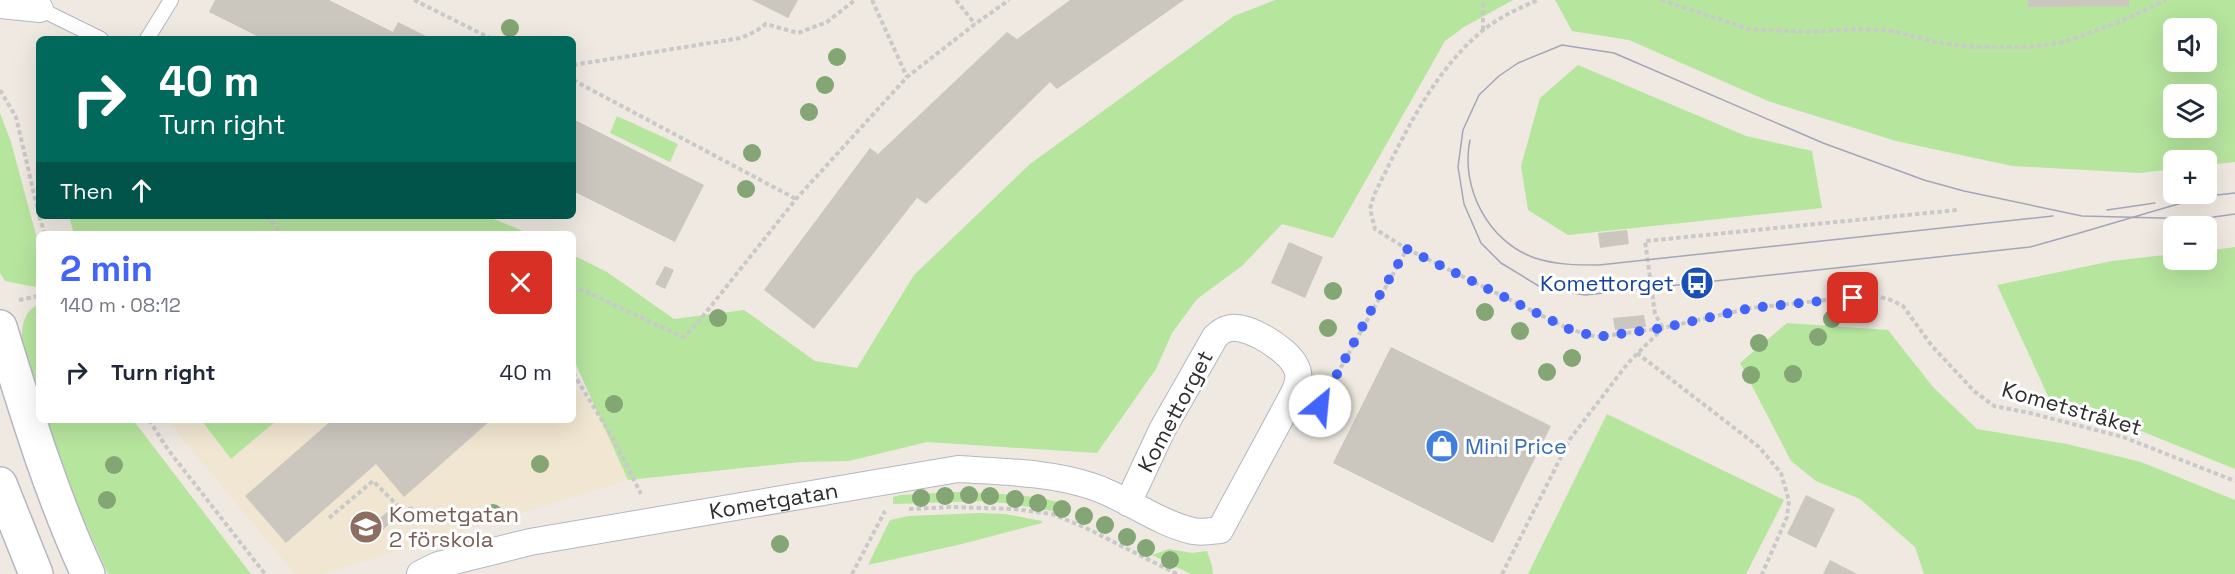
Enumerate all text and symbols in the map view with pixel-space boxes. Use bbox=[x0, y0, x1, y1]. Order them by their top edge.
map controls bbox=[2163, 18, 2217, 270]
button: sound bbox=[2163, 18, 2217, 72]
text: 40 m bbox=[159, 55, 259, 108]
icon: right bbox=[60, 60, 138, 138]
button: layers bbox=[2163, 84, 2217, 138]
text: Turn right bbox=[159, 107, 286, 142]
button: + bbox=[2163, 150, 2217, 204]
icon: ahead bbox=[125, 174, 158, 207]
text: Then bbox=[60, 177, 113, 205]
button: − bbox=[2163, 216, 2217, 270]
text: 2 min bbox=[60, 246, 153, 292]
button: close bbox=[489, 251, 552, 314]
bus stop icon: Komettorget bbox=[1679, 265, 1715, 301]
place label: Komettorget bbox=[1540, 269, 1674, 297]
pin bbox=[1827, 272, 1878, 323]
icon: arrive bbox=[1836, 281, 1869, 314]
text: 140 m · 08:12 bbox=[60, 292, 181, 318]
street label: Komettorget bbox=[1131, 345, 1219, 477]
icon: right bbox=[60, 356, 93, 389]
text: Turn right bbox=[111, 358, 216, 386]
text: 40 m bbox=[500, 358, 552, 386]
position arrow bbox=[1288, 374, 1352, 438]
street label: Kometstråket bbox=[1999, 375, 2145, 441]
shop icon: Mini Price bbox=[1424, 428, 1460, 464]
place label: Mini Price bbox=[1465, 432, 1567, 460]
street label: Kometgatan bbox=[707, 476, 840, 525]
place label: Kometgatan 2 förskola bbox=[389, 500, 519, 553]
school or university icon: Kometgatan 2 förskola bbox=[348, 509, 384, 545]

